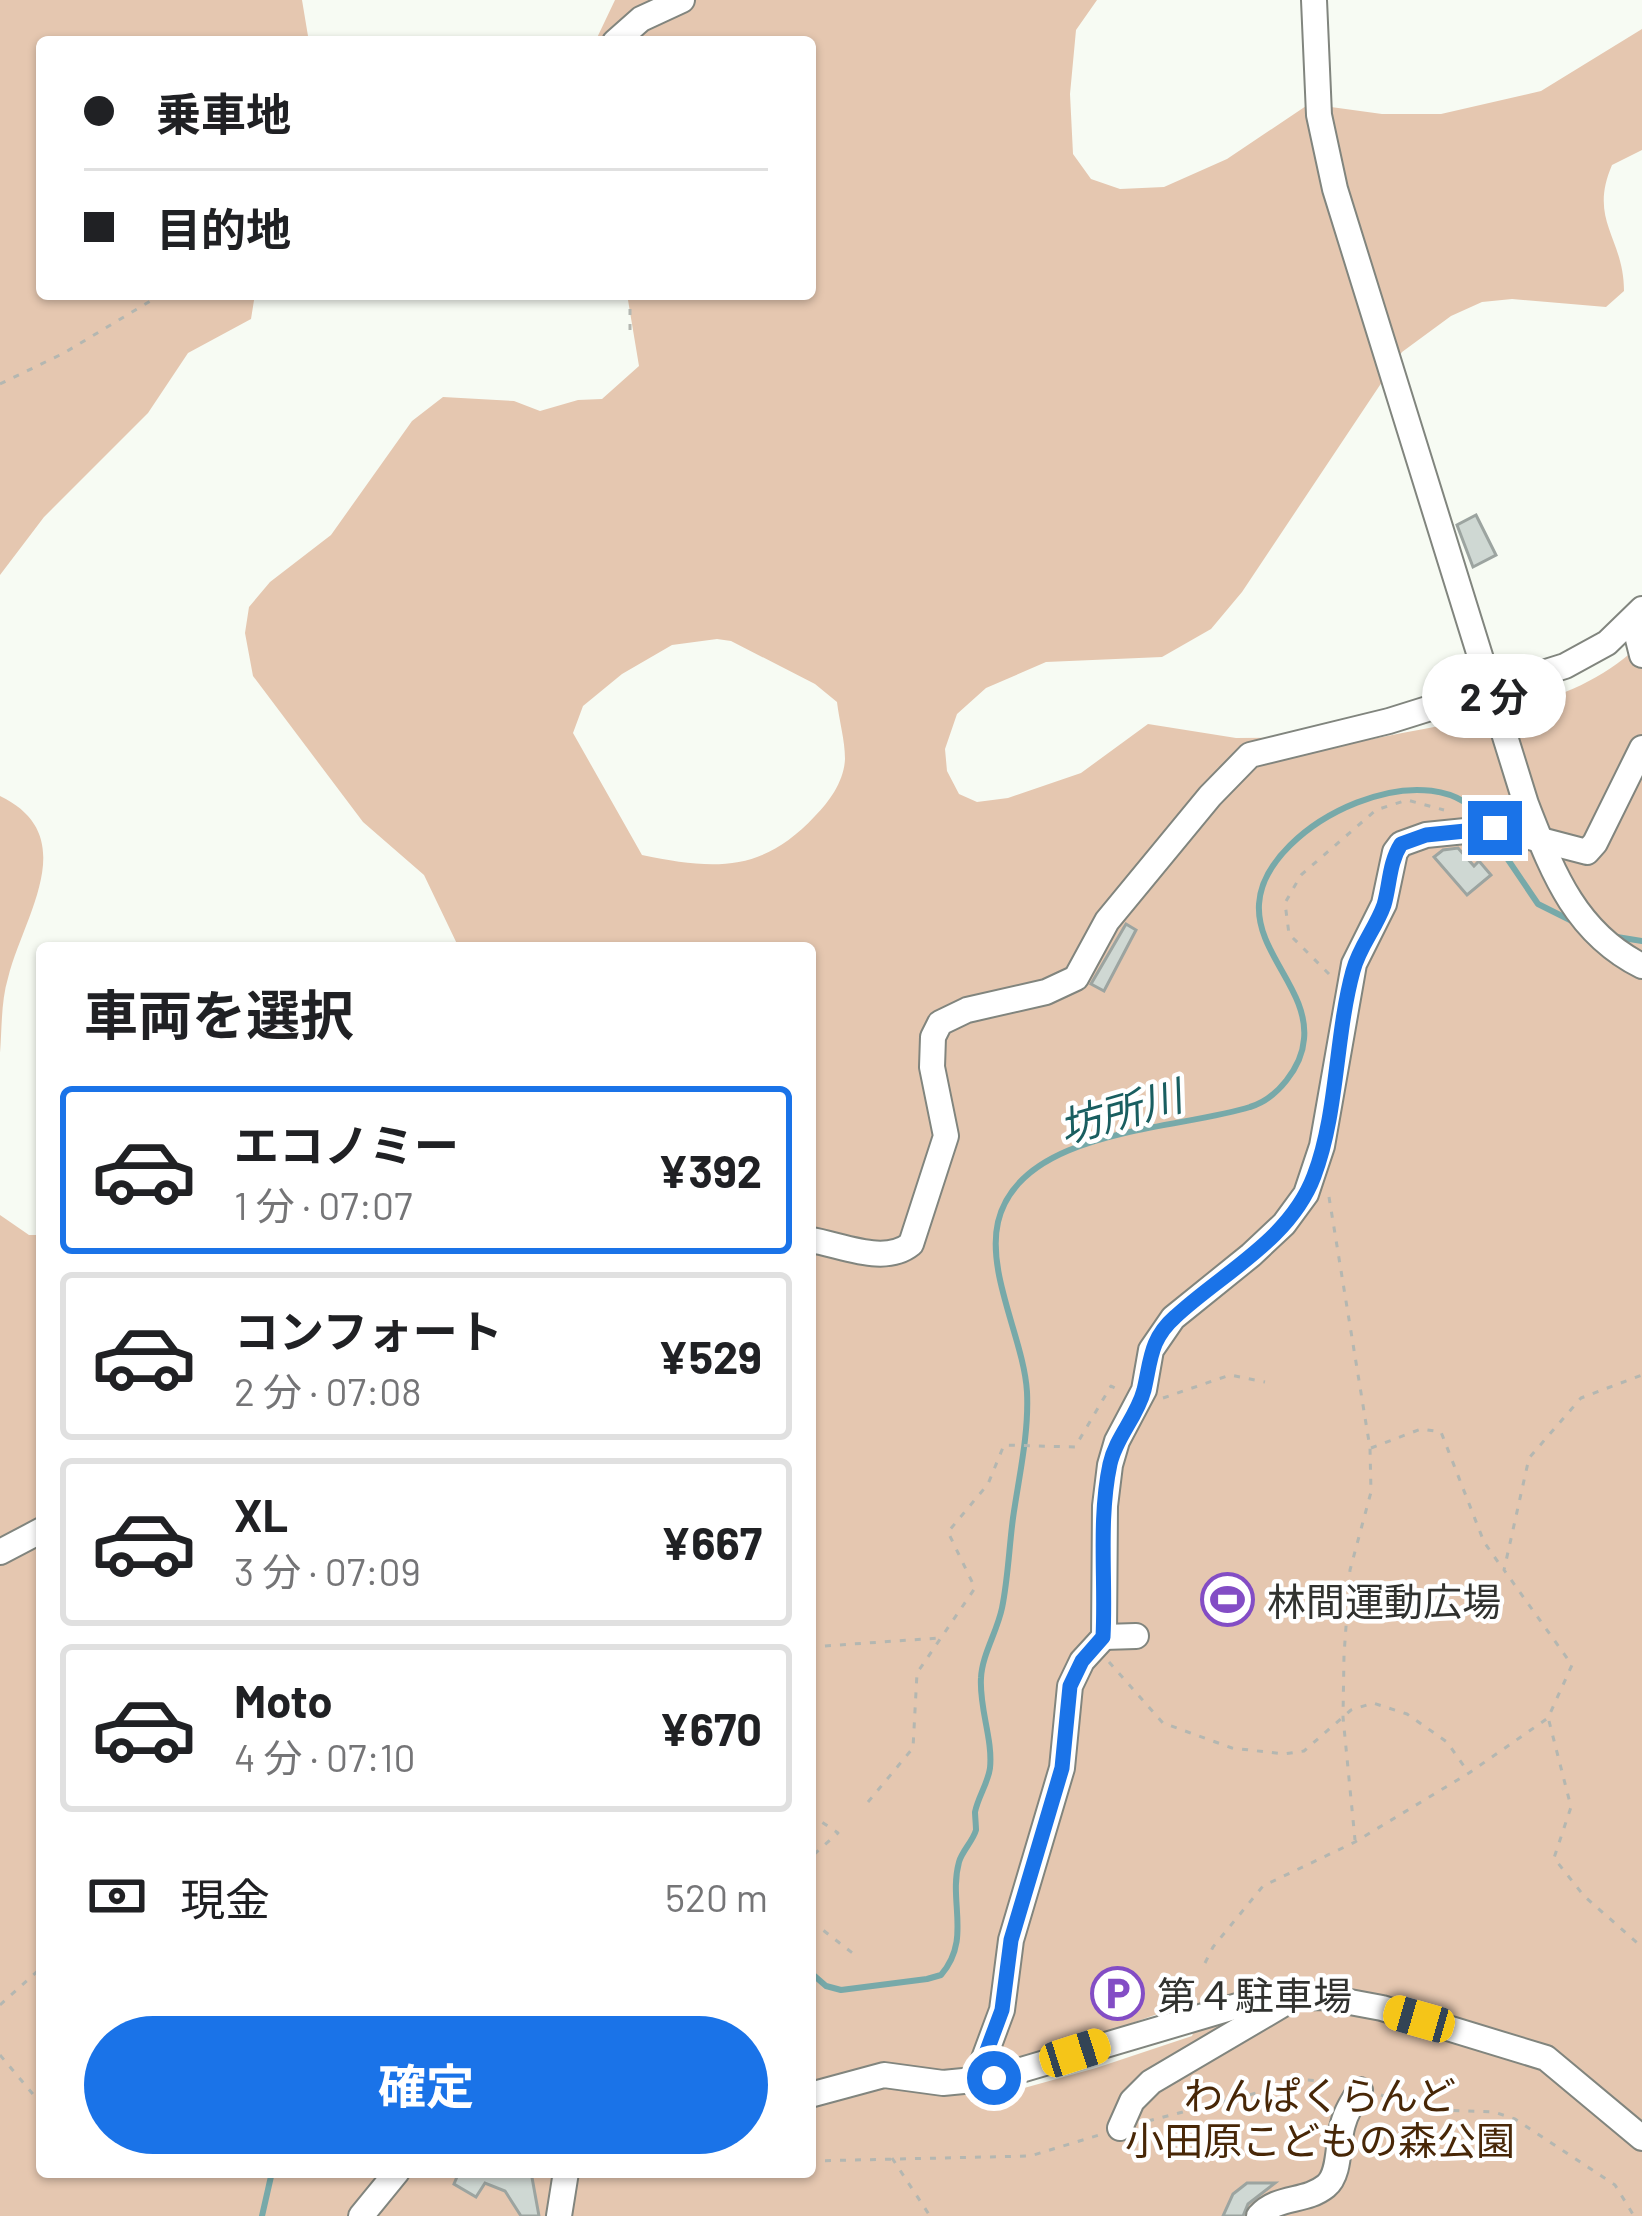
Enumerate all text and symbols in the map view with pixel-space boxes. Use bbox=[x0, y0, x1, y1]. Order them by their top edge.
text: 乗車地 bbox=[156, 86, 291, 140]
text: 目的地 bbox=[156, 201, 291, 255]
callout: 2 分 bbox=[1423, 654, 1567, 738]
text: 2 分 bbox=[1460, 672, 1528, 719]
route end bbox=[1468, 801, 1522, 855]
text: 車両を選択 bbox=[84, 981, 354, 1046]
water label: 坊所川 bbox=[1053, 1068, 1191, 1151]
icon: car bbox=[90, 1116, 198, 1224]
text: エコノミー bbox=[234, 1117, 459, 1171]
text: ¥392 bbox=[658, 1143, 762, 1197]
text: 1 分 · 07:07 bbox=[234, 1181, 412, 1228]
icon: car bbox=[90, 1302, 198, 1410]
text: コンフォート bbox=[234, 1303, 503, 1357]
text: ¥529 bbox=[658, 1329, 762, 1383]
text: 2 分 · 07:08 bbox=[234, 1367, 422, 1414]
text: XL bbox=[234, 1487, 288, 1541]
icon: car bbox=[90, 1488, 198, 1596]
text: ¥667 bbox=[660, 1515, 762, 1569]
text: 3 分 · 07:09 bbox=[234, 1547, 421, 1594]
sports icon: 林間運動広場 bbox=[1200, 1572, 1256, 1628]
place label: 林間運動広場 bbox=[1267, 1577, 1501, 1624]
text: Moto bbox=[234, 1673, 332, 1727]
icon: car bbox=[90, 1674, 198, 1782]
text: ¥670 bbox=[659, 1701, 762, 1755]
text: 4 分 · 07:10 bbox=[234, 1733, 415, 1780]
icon: cash bbox=[84, 1863, 150, 1929]
text: 現金 bbox=[180, 1871, 270, 1925]
text: 520 m bbox=[665, 1873, 768, 1920]
parking icon: 第４駐車場 bbox=[1090, 1966, 1146, 2022]
place label: 第４駐車場 bbox=[1157, 1971, 1352, 2018]
car bbox=[1379, 1992, 1459, 2046]
button: 確定 bbox=[84, 2016, 768, 2154]
car bbox=[1035, 2025, 1115, 2081]
route start bbox=[967, 2051, 1021, 2105]
park label: わんぱくらんど 小田原こどもの森公園 bbox=[1125, 2071, 1515, 2163]

